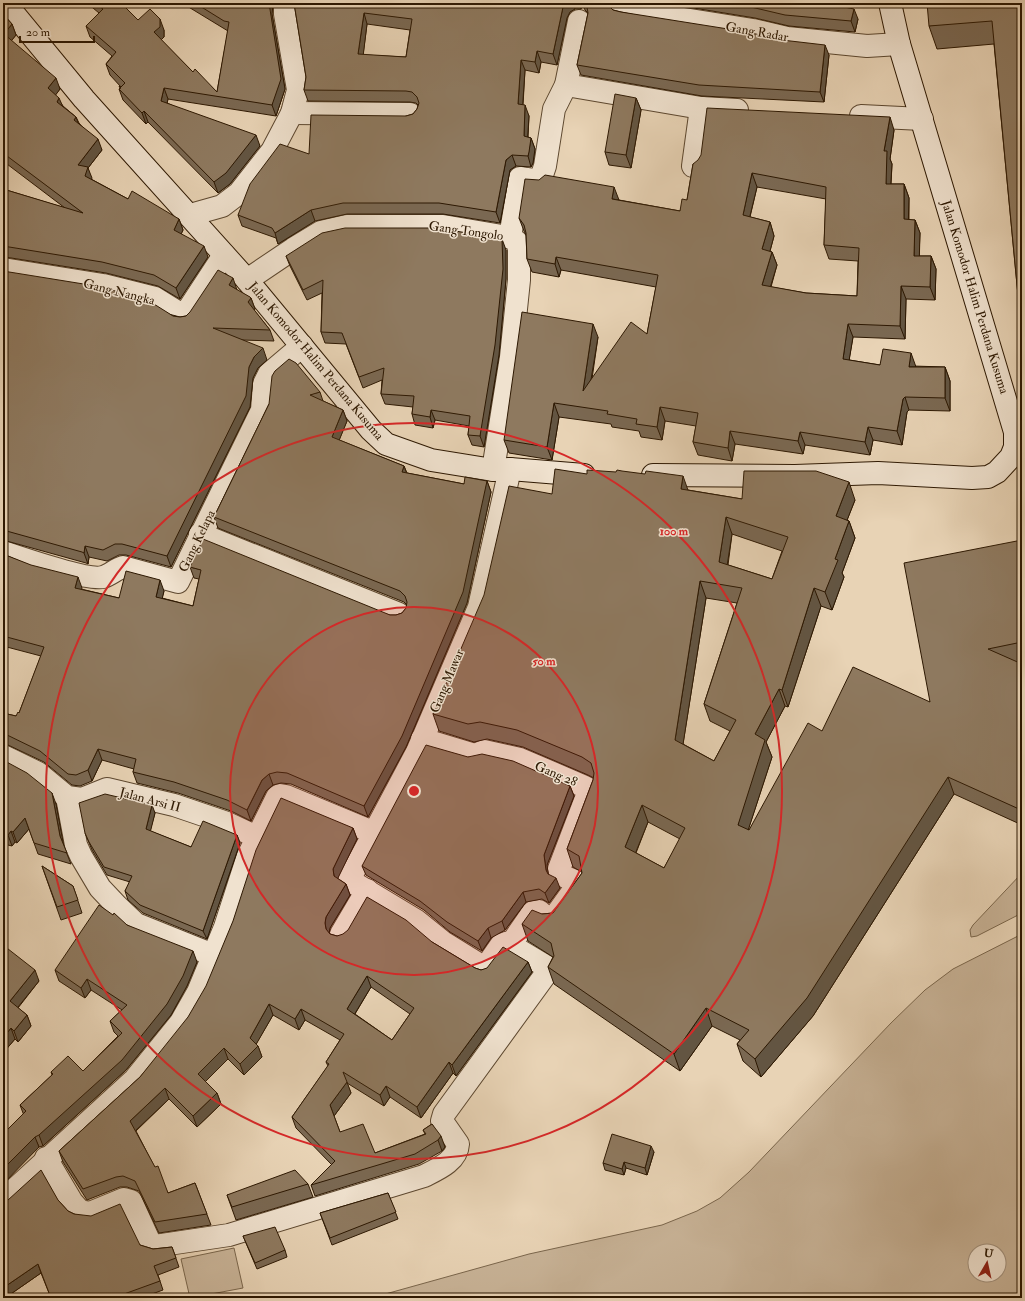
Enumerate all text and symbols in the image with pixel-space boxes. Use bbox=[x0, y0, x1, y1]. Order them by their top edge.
scale bar bbox=[20, 18, 94, 44]
street label: Gang Radar bbox=[724, 19, 790, 45]
text: 20 m bbox=[26, 25, 51, 40]
street label: Jalan Komodor Halim Perdana Kusuma bbox=[938, 197, 1012, 397]
street label: Gang Tongolo bbox=[428, 218, 504, 244]
street label: Gang Nangka bbox=[81, 275, 157, 309]
street label: Jalan Komodor Halim Perdana Kusuma bbox=[244, 278, 387, 444]
street label: Gang Kelapa bbox=[175, 507, 220, 575]
text: 100 m bbox=[660, 524, 689, 539]
street label: Gang Mawar bbox=[426, 646, 468, 715]
text: 50 m bbox=[532, 654, 556, 669]
street label: Gang 28 bbox=[532, 758, 580, 790]
street label: Jalan Arsi II bbox=[117, 784, 182, 816]
centre of rings bbox=[407, 784, 421, 798]
north arrow bbox=[967, 1243, 1007, 1283]
text: U bbox=[983, 1246, 995, 1261]

